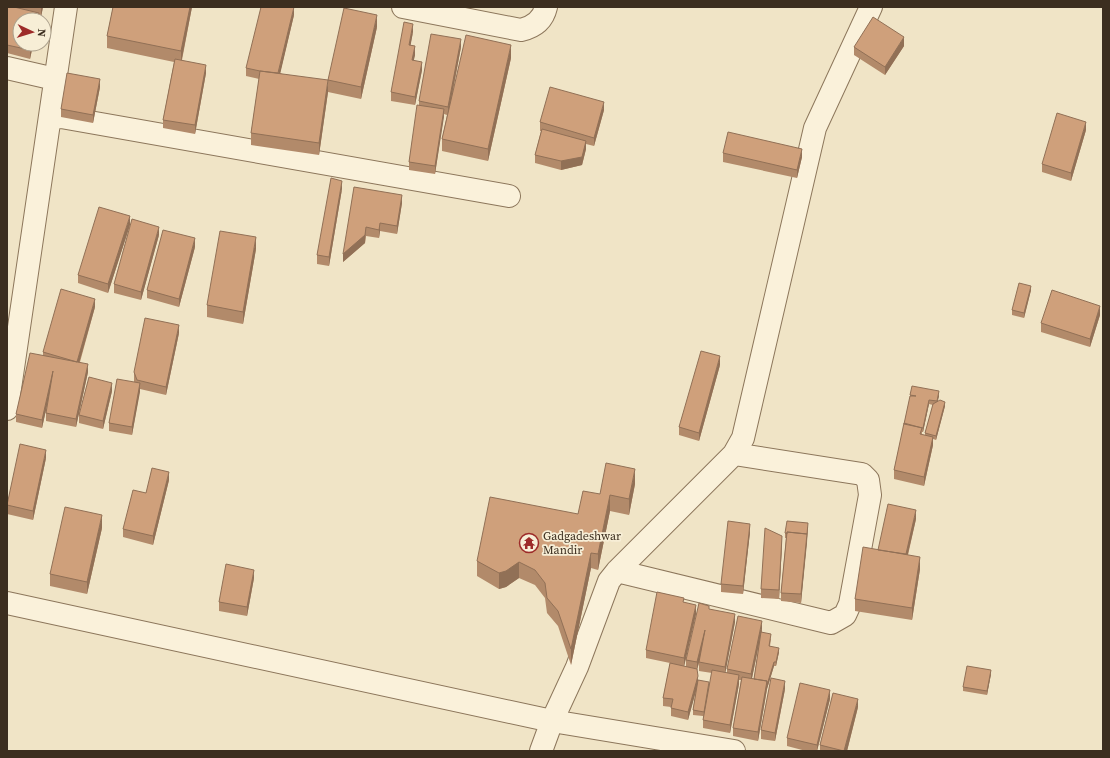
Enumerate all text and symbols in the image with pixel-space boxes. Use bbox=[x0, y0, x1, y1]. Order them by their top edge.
north arrow bbox=[12, 12, 52, 52]
text: N bbox=[34, 28, 49, 37]
place label: Gadgadeshwar Mandir bbox=[543, 528, 621, 558]
temple icon: Gadgadeshwar Mandir bbox=[518, 532, 540, 554]

